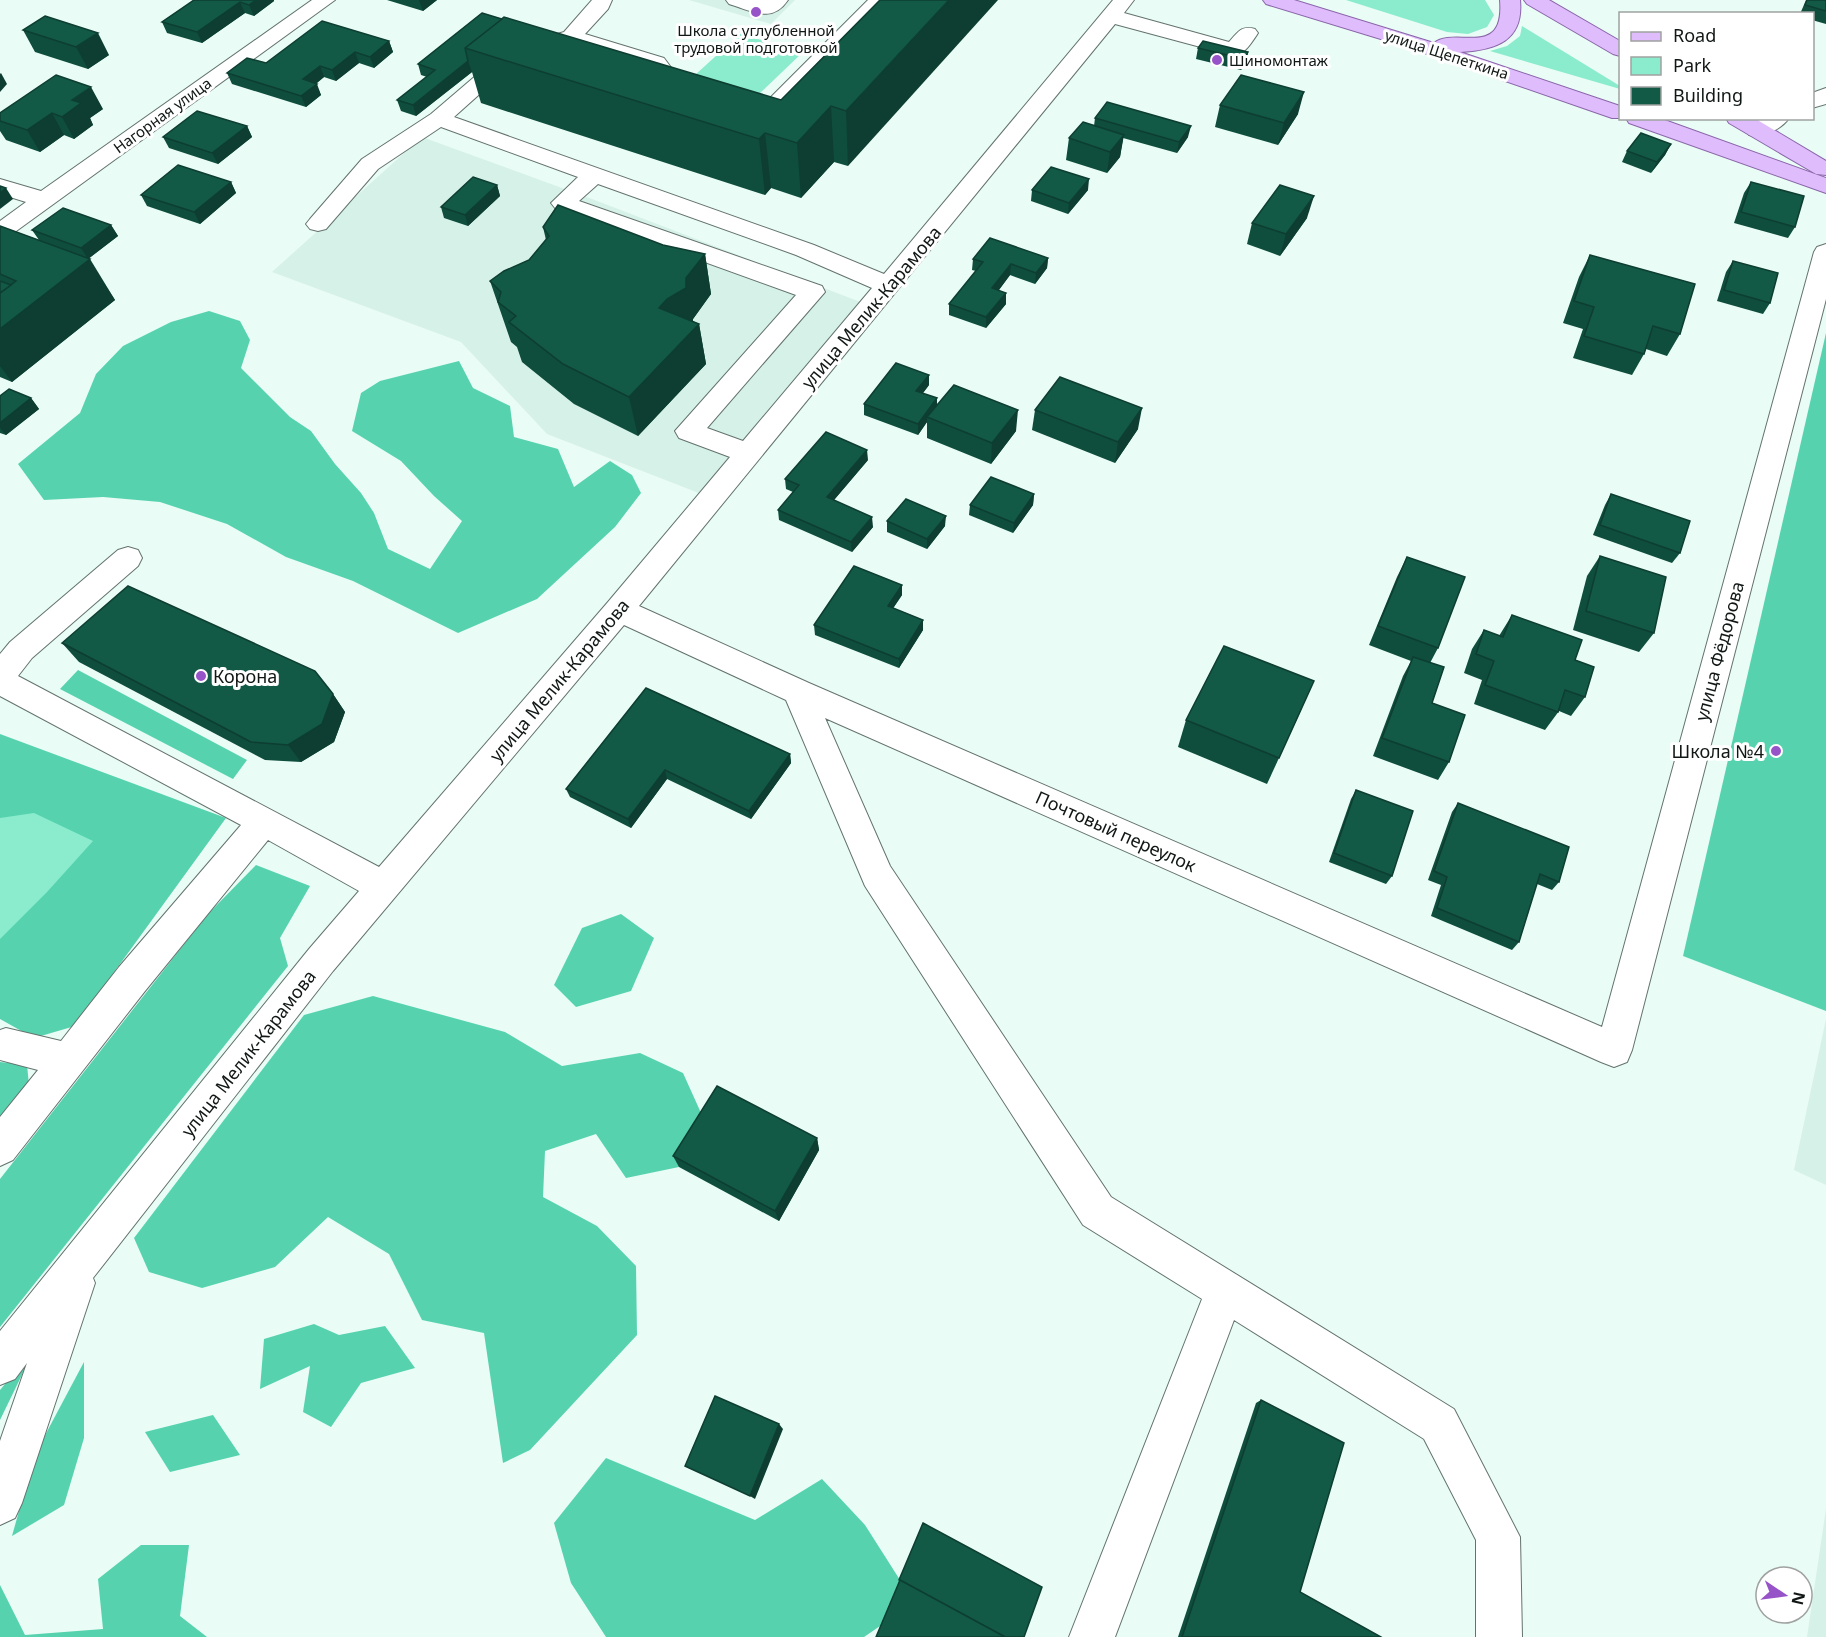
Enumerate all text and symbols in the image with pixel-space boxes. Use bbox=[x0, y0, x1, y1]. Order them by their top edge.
marker: Школа с углубленной трудовой подготовкой bbox=[749, 5, 763, 19]
legend bbox=[1619, 12, 1814, 120]
place label: Школа с углубленной трудовой подготовкой bbox=[674, 20, 838, 57]
text: Road bbox=[1673, 23, 1716, 47]
street label: улица Щепеткина bbox=[1383, 25, 1511, 83]
place label: Шиномонтаж bbox=[1229, 50, 1329, 70]
marker: Шиномонтаж bbox=[1210, 53, 1224, 67]
text: Park bbox=[1673, 53, 1711, 77]
street label: Нагорная улица bbox=[109, 73, 215, 157]
text: Building bbox=[1673, 83, 1743, 107]
street label: улица Мелик-Карамова bbox=[796, 221, 946, 393]
street label: улица Фёдорова bbox=[1689, 579, 1749, 723]
street label: улица Мелик-Карамова bbox=[484, 594, 634, 766]
place label: Корона bbox=[213, 664, 277, 688]
marker: Корона bbox=[194, 669, 208, 683]
place label: Школа №4 bbox=[1672, 739, 1764, 763]
marker: Школа №4 bbox=[1769, 744, 1783, 758]
street label: Почтовый переулок bbox=[1032, 785, 1200, 877]
street label: улица Мелик-Карамова bbox=[175, 965, 321, 1141]
north arrow bbox=[1754, 1565, 1814, 1625]
text: N bbox=[1786, 1590, 1811, 1607]

